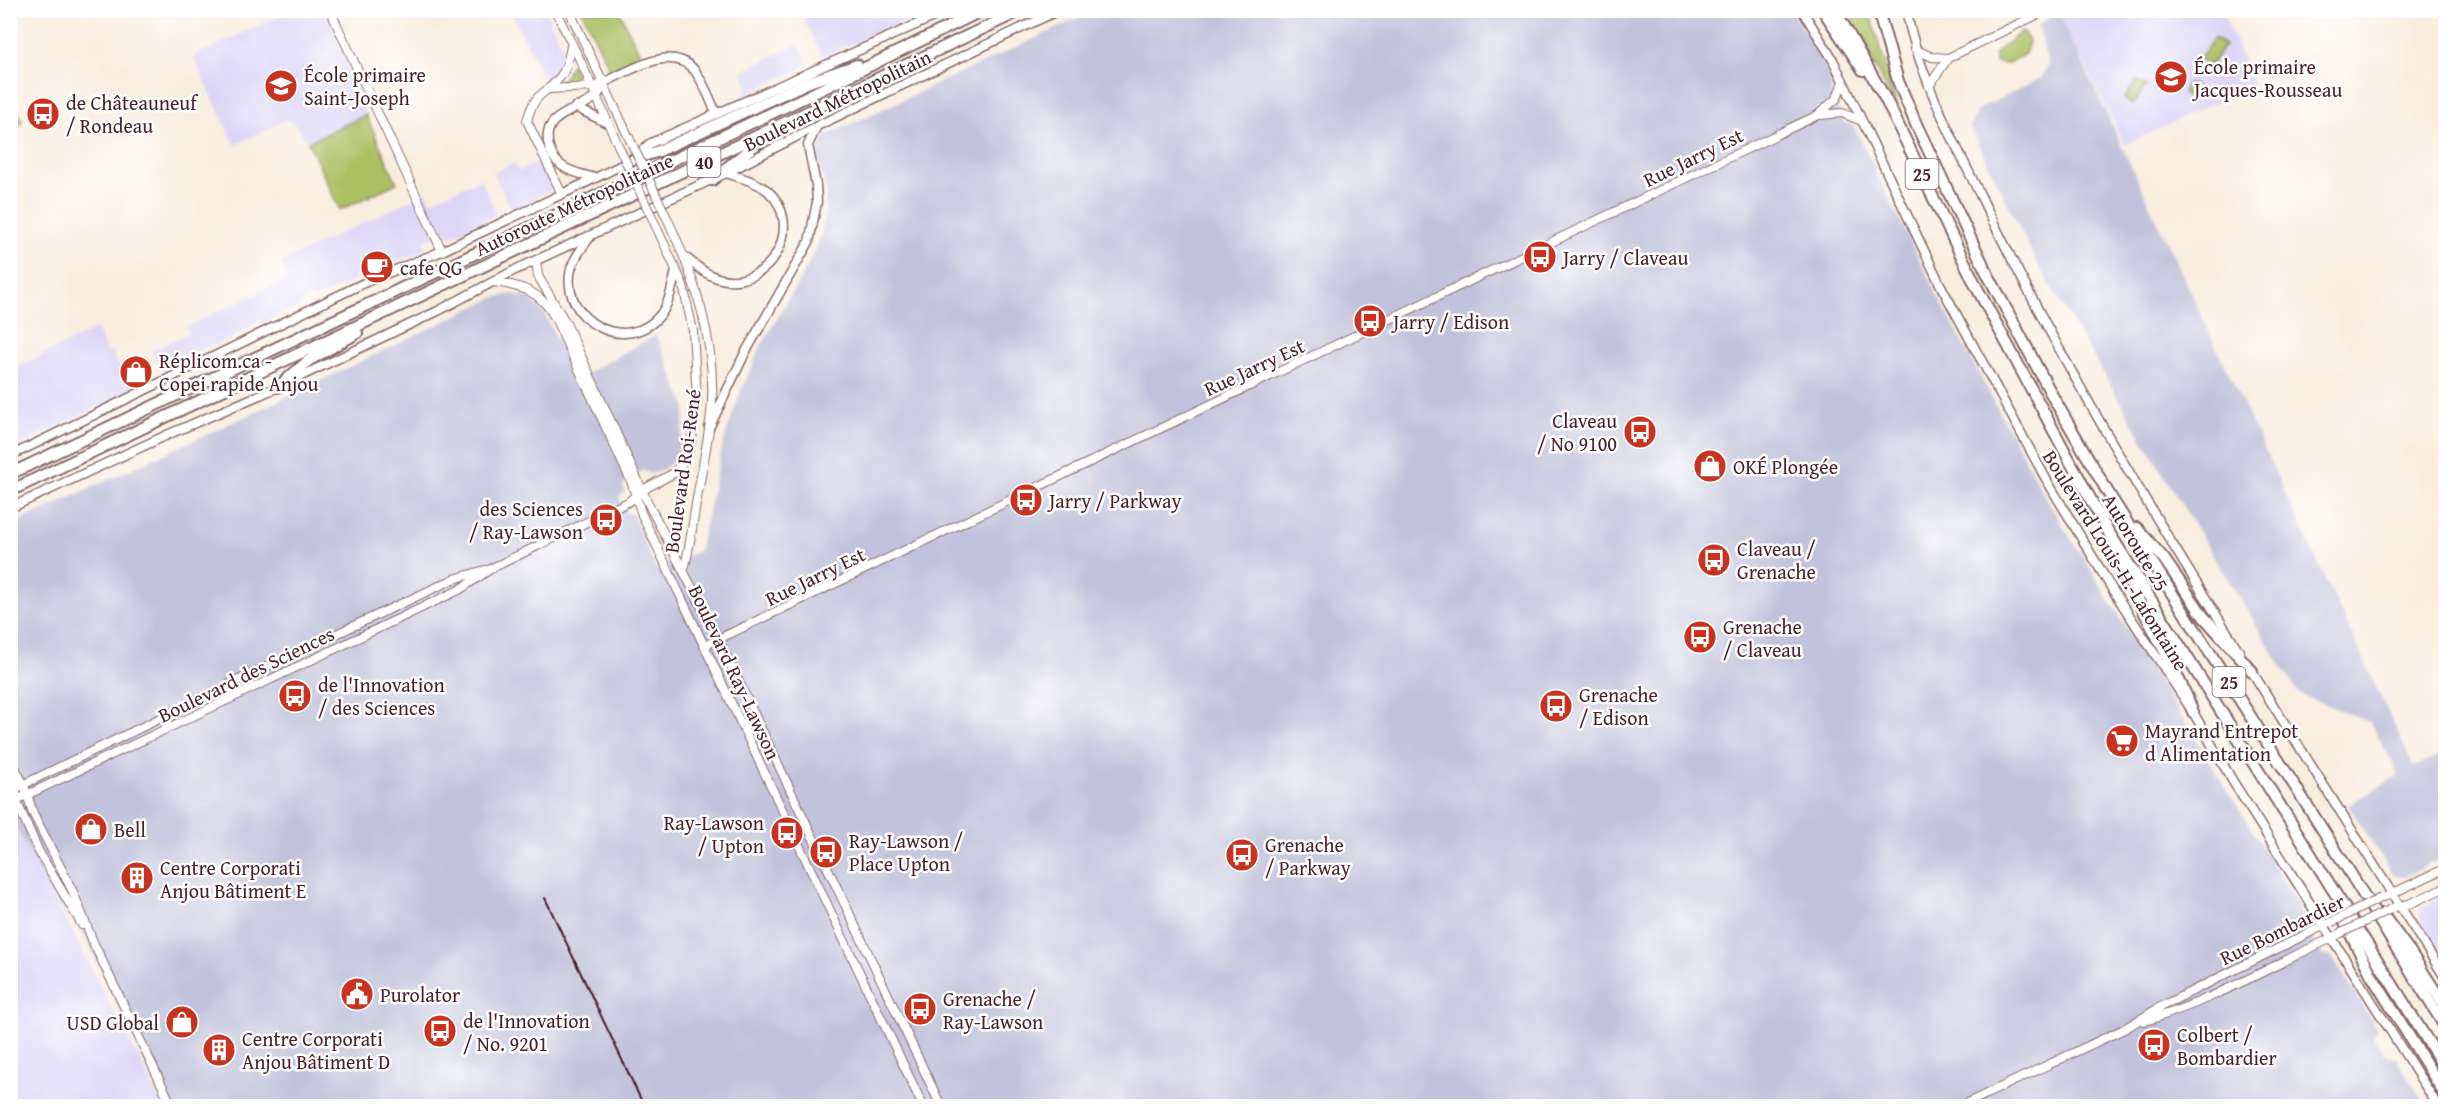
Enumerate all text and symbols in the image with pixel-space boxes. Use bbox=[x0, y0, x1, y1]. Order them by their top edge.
street label: Boulevard Métropolitain bbox=[738, 42, 936, 158]
place label: École primaire Jacques-Rousseau bbox=[2191, 52, 2342, 104]
school or university icon: École primaire Jacques-Rousseau bbox=[2153, 59, 2189, 95]
place label: École primaire Saint-Joseph bbox=[304, 60, 426, 112]
school or university icon: École primaire Saint-Joseph bbox=[263, 68, 299, 104]
place label: de Châteauneuf / Rondeau bbox=[66, 88, 199, 140]
bus stop icon: de Châteauneuf / Rondeau bbox=[25, 96, 61, 132]
street label: Rue Jarry Est bbox=[1638, 120, 1748, 194]
street label: Autoroute Métropolitaine bbox=[470, 145, 678, 263]
road number: 40 bbox=[688, 147, 720, 177]
road number: 25 bbox=[1906, 159, 1938, 189]
bus stop icon: Jarry / Claveau bbox=[1522, 239, 1558, 275]
place label: Jarry / Claveau bbox=[1560, 243, 1688, 272]
cafe icon: cafe QG bbox=[359, 249, 395, 285]
place label: cafe QG bbox=[400, 253, 463, 282]
bus stop icon: Jarry / Edison bbox=[1352, 303, 1388, 339]
place label: Jarry / Edison bbox=[1390, 307, 1509, 336]
street label: Rue Jarry Est bbox=[1199, 331, 1309, 403]
place label: Réplicom.ca - Copei rapide Anjou bbox=[159, 346, 319, 398]
shop icon: Réplicom.ca - Copei rapide Anjou bbox=[118, 354, 154, 390]
street label: Boulevard Roi-René bbox=[656, 387, 708, 555]
place label: Claveau / No 9100 bbox=[1537, 406, 1617, 458]
bus stop icon: Claveau / No 9100 bbox=[1622, 414, 1658, 450]
street label: Boulevard Louis-H.-Lafontaine bbox=[2036, 444, 2196, 676]
shop icon: OKÉ Plongée bbox=[1692, 448, 1728, 484]
place label: OKÉ Plongée bbox=[1733, 452, 1838, 481]
bus stop icon: Jarry / Parkway bbox=[1008, 482, 1044, 518]
place label: Jarry / Parkway bbox=[1046, 486, 1181, 515]
street label: Autoroute 25 bbox=[2095, 488, 2177, 596]
place label: des Sciences / Ray-Lawson bbox=[469, 494, 583, 546]
bus stop icon: des Sciences / Ray-Lawson bbox=[588, 502, 624, 538]
place label: Claveau / Grenache bbox=[1737, 534, 1816, 586]
street label: Rue Jarry Est bbox=[760, 539, 870, 613]
bus stop icon: Claveau / Grenache bbox=[1696, 542, 1732, 578]
street label: Boulevard Ray-Lawson bbox=[682, 580, 788, 764]
place label: Grenache / Claveau bbox=[1723, 612, 1802, 664]
street label: Boulevard des Sciences bbox=[153, 619, 339, 729]
bus stop icon: Grenache / Claveau bbox=[1682, 619, 1718, 655]
road number: 25 bbox=[2212, 667, 2246, 697]
place label: de l'Innovation / des Sciences bbox=[318, 670, 445, 722]
bus stop icon: de l'Innovation / des Sciences bbox=[277, 678, 313, 714]
place label: Grenache / Edison bbox=[1579, 680, 1658, 732]
bus stop icon: Grenache / Edison bbox=[1538, 688, 1574, 724]
place label: Mayrand Entrepot d Alimentation bbox=[2145, 716, 2298, 768]
supermarket icon: Mayrand Entrepot d Alimentation bbox=[2104, 723, 2140, 759]
place label: Ray-Lawson / Upton bbox=[664, 808, 764, 860]
shop icon: Bell bbox=[73, 811, 109, 847]
place label: Bell bbox=[114, 815, 146, 844]
bus stop icon: Ray-Lawson / Upton bbox=[769, 815, 805, 851]
place label: Ray-Lawson / Place Upton bbox=[849, 826, 963, 878]
place label: Grenache / Parkway bbox=[1265, 830, 1351, 882]
bus stop icon: Ray-Lawson / Place Upton bbox=[808, 834, 844, 870]
bus stop icon: Grenache / Parkway bbox=[1224, 837, 1260, 873]
place label: Centre Corporati Anjou Bâtiment E bbox=[160, 853, 306, 905]
building icon: Centre Corporati Anjou Bâtiment E bbox=[119, 860, 155, 896]
street label: Rue Bombardier bbox=[2215, 886, 2349, 972]
public building icon: Purolator bbox=[339, 976, 375, 1012]
place label: Purolator bbox=[380, 980, 460, 1009]
place label: Grenache / Ray-Lawson bbox=[943, 984, 1043, 1036]
bus stop icon: Grenache / Ray-Lawson bbox=[902, 991, 938, 1027]
shop icon: USD Global bbox=[164, 1004, 200, 1040]
place label: de l'Innovation / No. 9201 bbox=[463, 1006, 590, 1058]
place label: USD Global bbox=[66, 1008, 159, 1037]
bus stop icon: de l'Innovation / No. 9201 bbox=[422, 1013, 458, 1049]
place label: Colbert / Bombardier bbox=[2177, 1020, 2277, 1072]
place label: Centre Corporati Anjou Bâtiment D bbox=[242, 1024, 390, 1076]
bus stop icon: Colbert / Bombardier bbox=[2136, 1027, 2172, 1063]
building icon: Centre Corporati Anjou Bâtiment D bbox=[201, 1032, 237, 1068]

